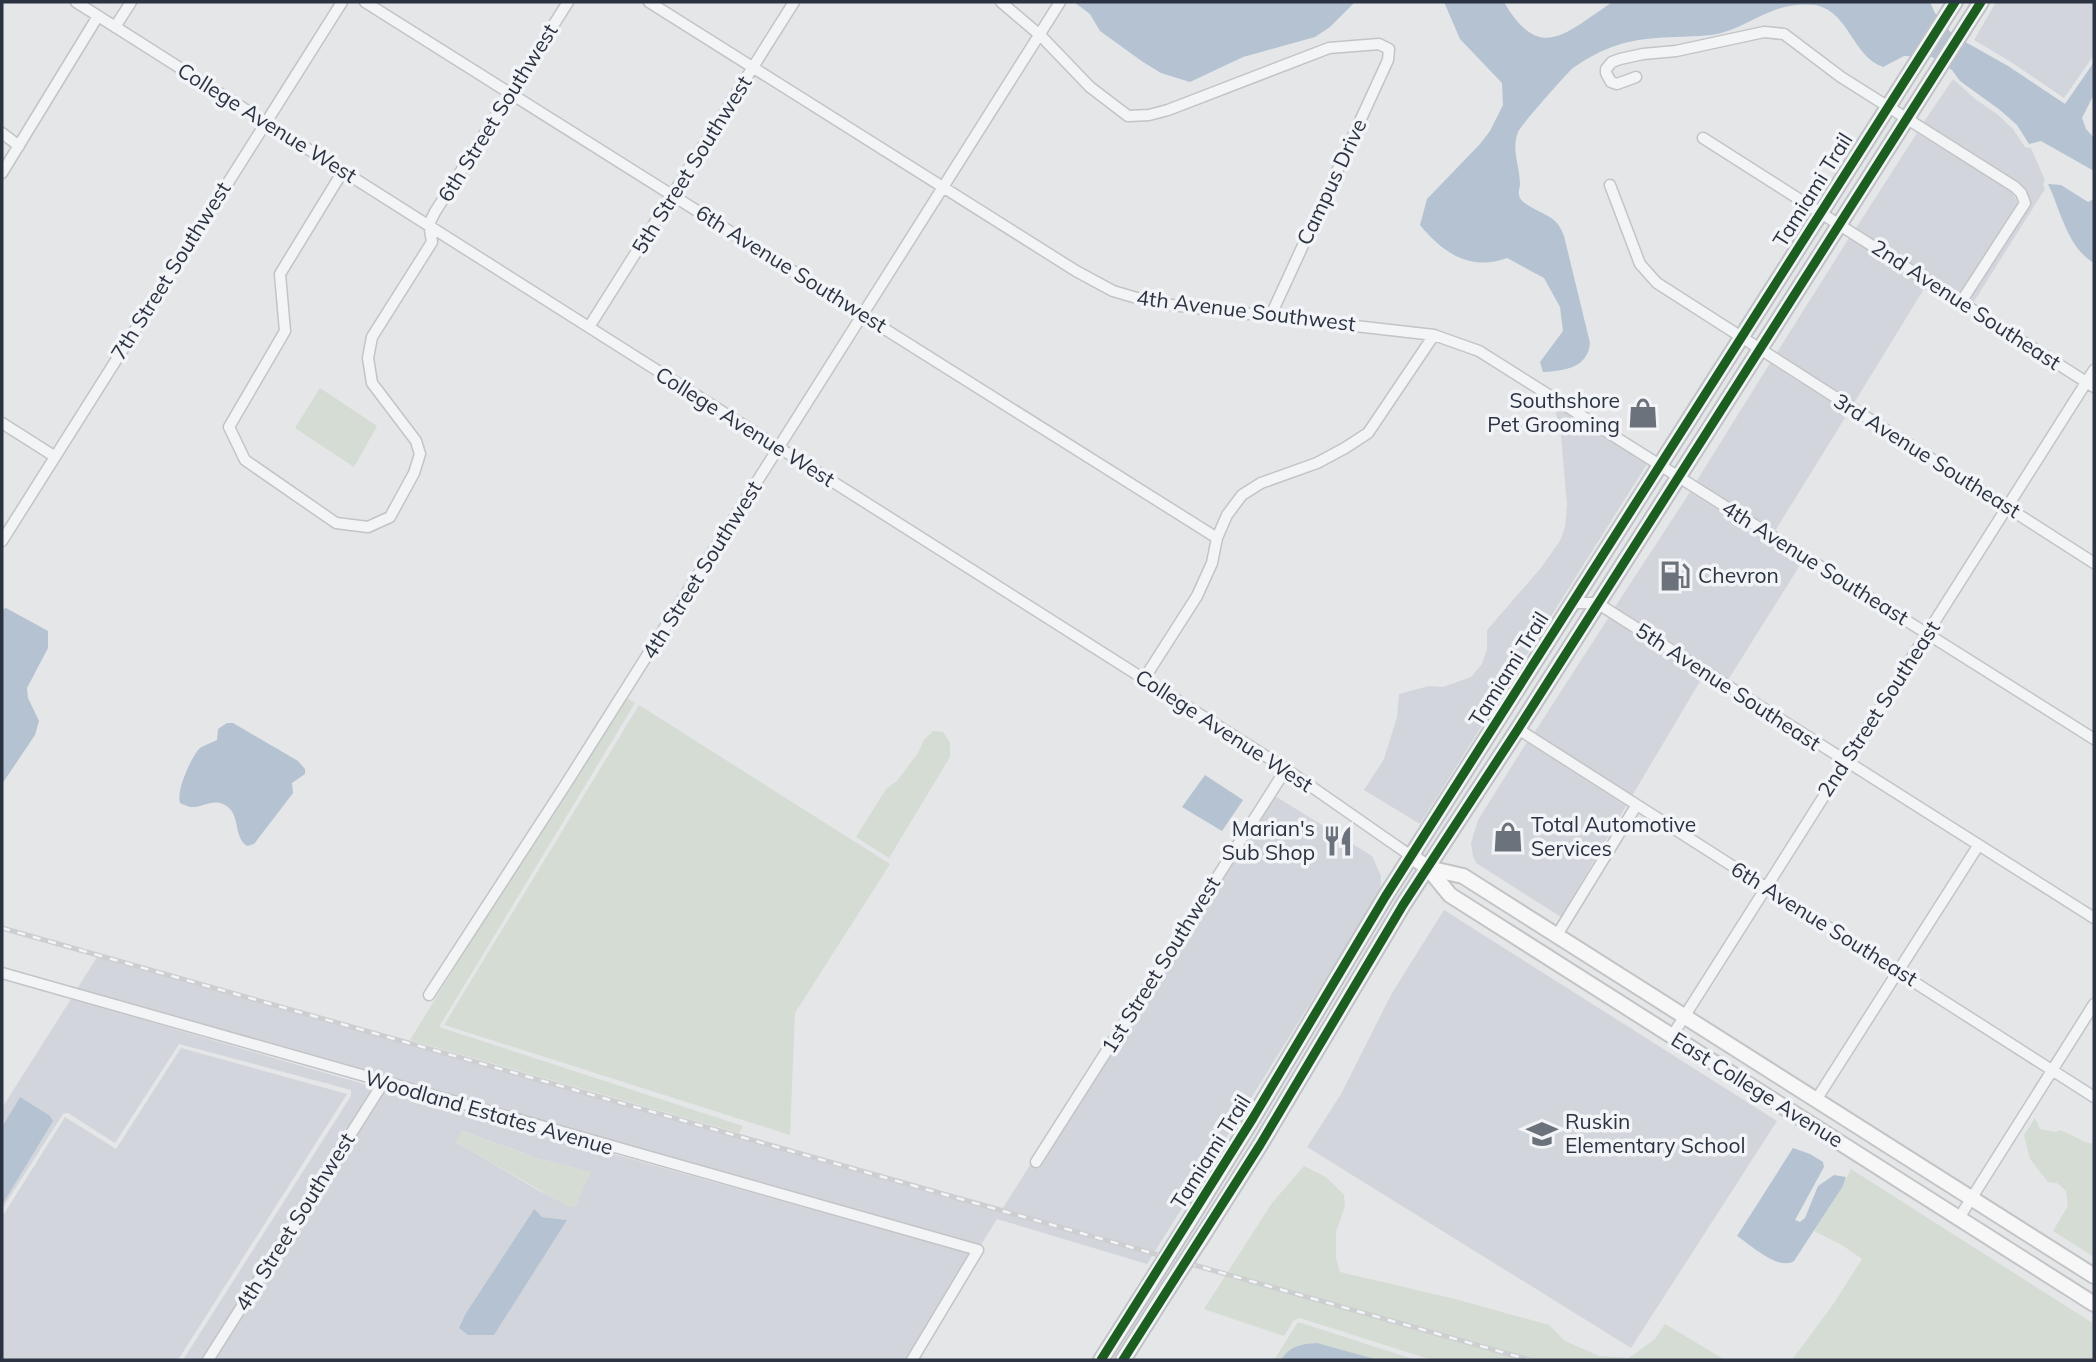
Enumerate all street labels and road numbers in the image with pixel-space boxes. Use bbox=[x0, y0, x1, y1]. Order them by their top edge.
street label: 6th Street Southwest bbox=[432, 19, 563, 206]
street label: College Avenue West bbox=[173, 56, 362, 188]
street label: 5th Street Southwest bbox=[626, 71, 757, 258]
street label: Campus Drive bbox=[1290, 114, 1372, 249]
street label: Tamiami Trail bbox=[1767, 128, 1858, 251]
street label: 7th Street Southwest bbox=[105, 177, 236, 364]
street label: 6th Avenue Southwest bbox=[691, 199, 892, 338]
street label: 2nd Avenue Southeast bbox=[1867, 233, 2066, 375]
street label: 4th Avenue Southwest bbox=[1135, 284, 1357, 336]
street label: College Avenue West bbox=[651, 360, 840, 492]
street label: 3rd Avenue Southeast bbox=[1829, 387, 2026, 523]
street label: 4th Street Southwest bbox=[636, 476, 767, 663]
street label: 4th Avenue Southeast bbox=[1718, 494, 1914, 630]
street label: Tamiami Trail bbox=[1463, 607, 1554, 730]
street label: 2nd Street Southeast bbox=[1811, 615, 1945, 802]
street label: 5th Avenue Southeast bbox=[1631, 617, 1826, 756]
street label: College Avenue West bbox=[1131, 663, 1318, 797]
street label: 6th Avenue Southeast bbox=[1727, 855, 1923, 991]
street label: 1st Street Southwest bbox=[1095, 871, 1225, 1058]
street label: East College Avenue bbox=[1667, 1026, 1848, 1153]
street label: Woodland Estates Avenue bbox=[362, 1064, 616, 1160]
street label: Tamiami Trail bbox=[1165, 1090, 1256, 1213]
street label: 4th Street Southwest bbox=[229, 1128, 360, 1315]

